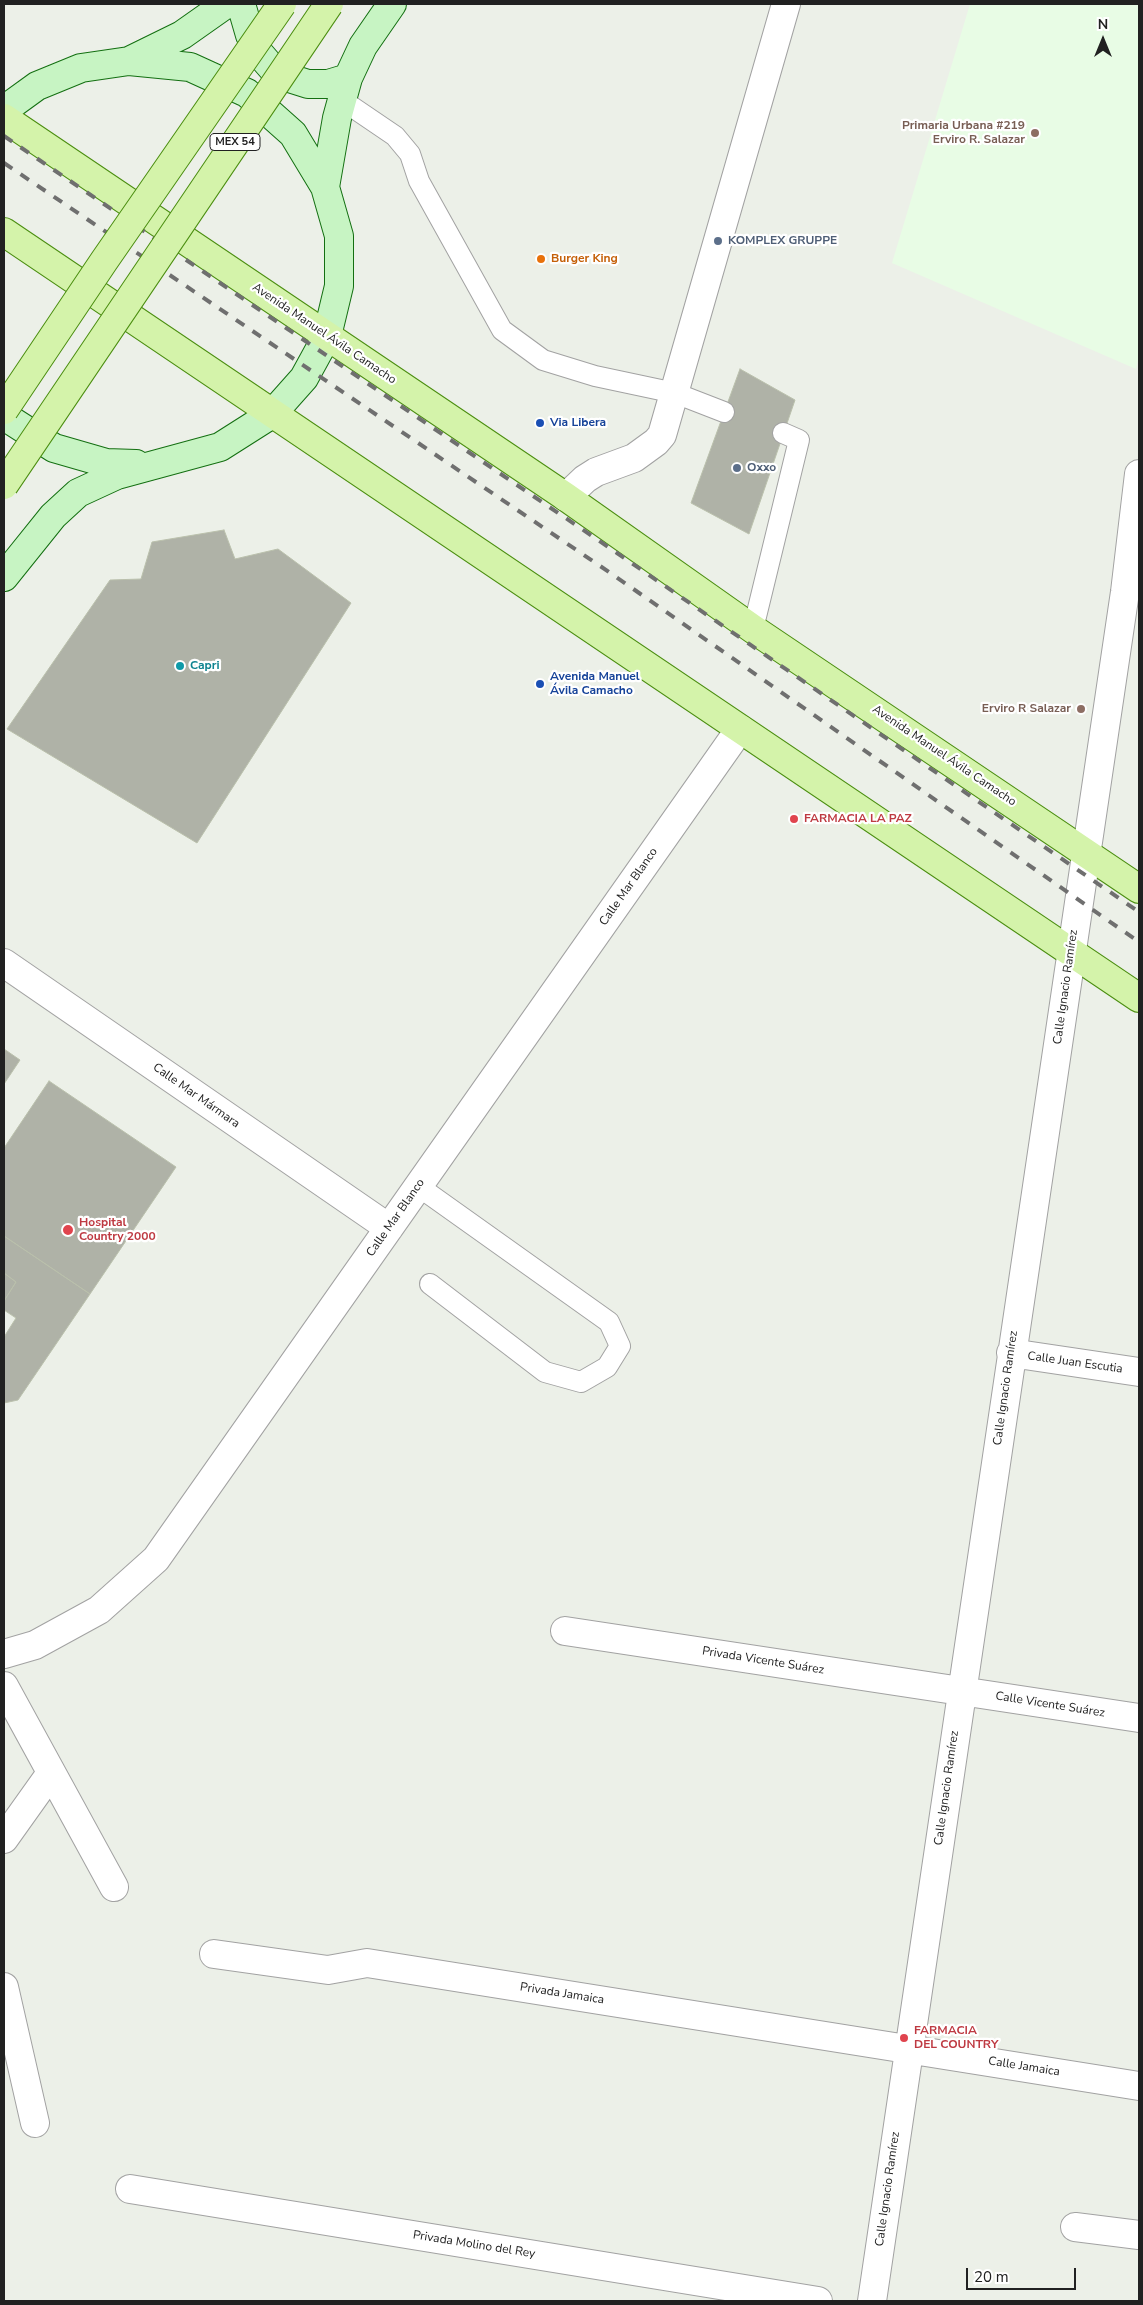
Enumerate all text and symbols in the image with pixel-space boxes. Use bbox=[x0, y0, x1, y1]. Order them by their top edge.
north arrow bbox=[1078, 15, 1128, 65]
text: N bbox=[1098, 15, 1108, 34]
place label: Primaria Urbana #219 Erviro R. Salazar bbox=[902, 119, 1025, 147]
marker: Primaria Urbana #219 Erviro R. Salazar bbox=[1029, 127, 1041, 139]
road number: MEX 54 bbox=[210, 134, 260, 150]
place label: KOMPLEX GRUPPE bbox=[728, 234, 837, 248]
marker: KOMPLEX GRUPPE bbox=[712, 235, 724, 247]
place label: Burger King bbox=[551, 252, 618, 266]
marker: Burger King bbox=[535, 253, 547, 265]
street label: Avenida Manuel Ávila Camacho bbox=[249, 280, 399, 388]
place label: Via Libera bbox=[550, 416, 606, 430]
marker: Via Libera bbox=[534, 417, 546, 429]
place label: Oxxo bbox=[747, 461, 776, 475]
marker: Oxxo bbox=[731, 462, 743, 474]
place label: Capri bbox=[190, 659, 219, 673]
marker: Capri bbox=[174, 660, 186, 672]
place label: Avenida Manuel Ávila Camacho bbox=[550, 670, 640, 698]
marker: Avenida Manuel Ávila Camacho bbox=[534, 678, 546, 690]
street label: Avenida Manuel Ávila Camacho bbox=[869, 702, 1019, 810]
place label: Erviro R Salazar bbox=[982, 702, 1071, 716]
marker: Erviro R Salazar bbox=[1075, 703, 1087, 715]
place label: FARMACIA LA PAZ bbox=[804, 812, 912, 826]
marker: FARMACIA LA PAZ bbox=[788, 813, 800, 825]
street label: Calle Mar Blanco bbox=[597, 845, 661, 929]
street label: Calle Ignacio Ramírez bbox=[1051, 929, 1081, 1045]
street label: Calle Mar Mármara bbox=[150, 1061, 242, 1131]
street label: Calle Mar Blanco bbox=[364, 1176, 428, 1260]
place label: Hospital Country 2000 bbox=[79, 1216, 156, 1244]
marker: Hospital Country 2000 bbox=[61, 1223, 75, 1237]
street label: Calle Ignacio Ramírez bbox=[991, 1330, 1021, 1446]
street label: Calle Juan Escutia bbox=[1026, 1349, 1124, 1377]
street label: Privada Vicente Suárez bbox=[701, 1644, 825, 1678]
street label: Calle Vicente Suárez bbox=[994, 1689, 1106, 1721]
street label: Calle Ignacio Ramírez bbox=[932, 1730, 962, 1846]
street label: Privada Jamaica bbox=[519, 1980, 605, 2008]
place label: FARMACIA DEL COUNTRY bbox=[914, 2024, 998, 2052]
marker: FARMACIA DEL COUNTRY bbox=[898, 2032, 910, 2044]
street label: Calle Jamaica bbox=[987, 2054, 1061, 2080]
street label: Calle Ignacio Ramírez bbox=[873, 2131, 903, 2247]
street label: Privada Molino del Rey bbox=[412, 2228, 536, 2262]
scale bar bbox=[968, 2258, 1078, 2290]
text: 20 m bbox=[974, 2267, 1009, 2287]

